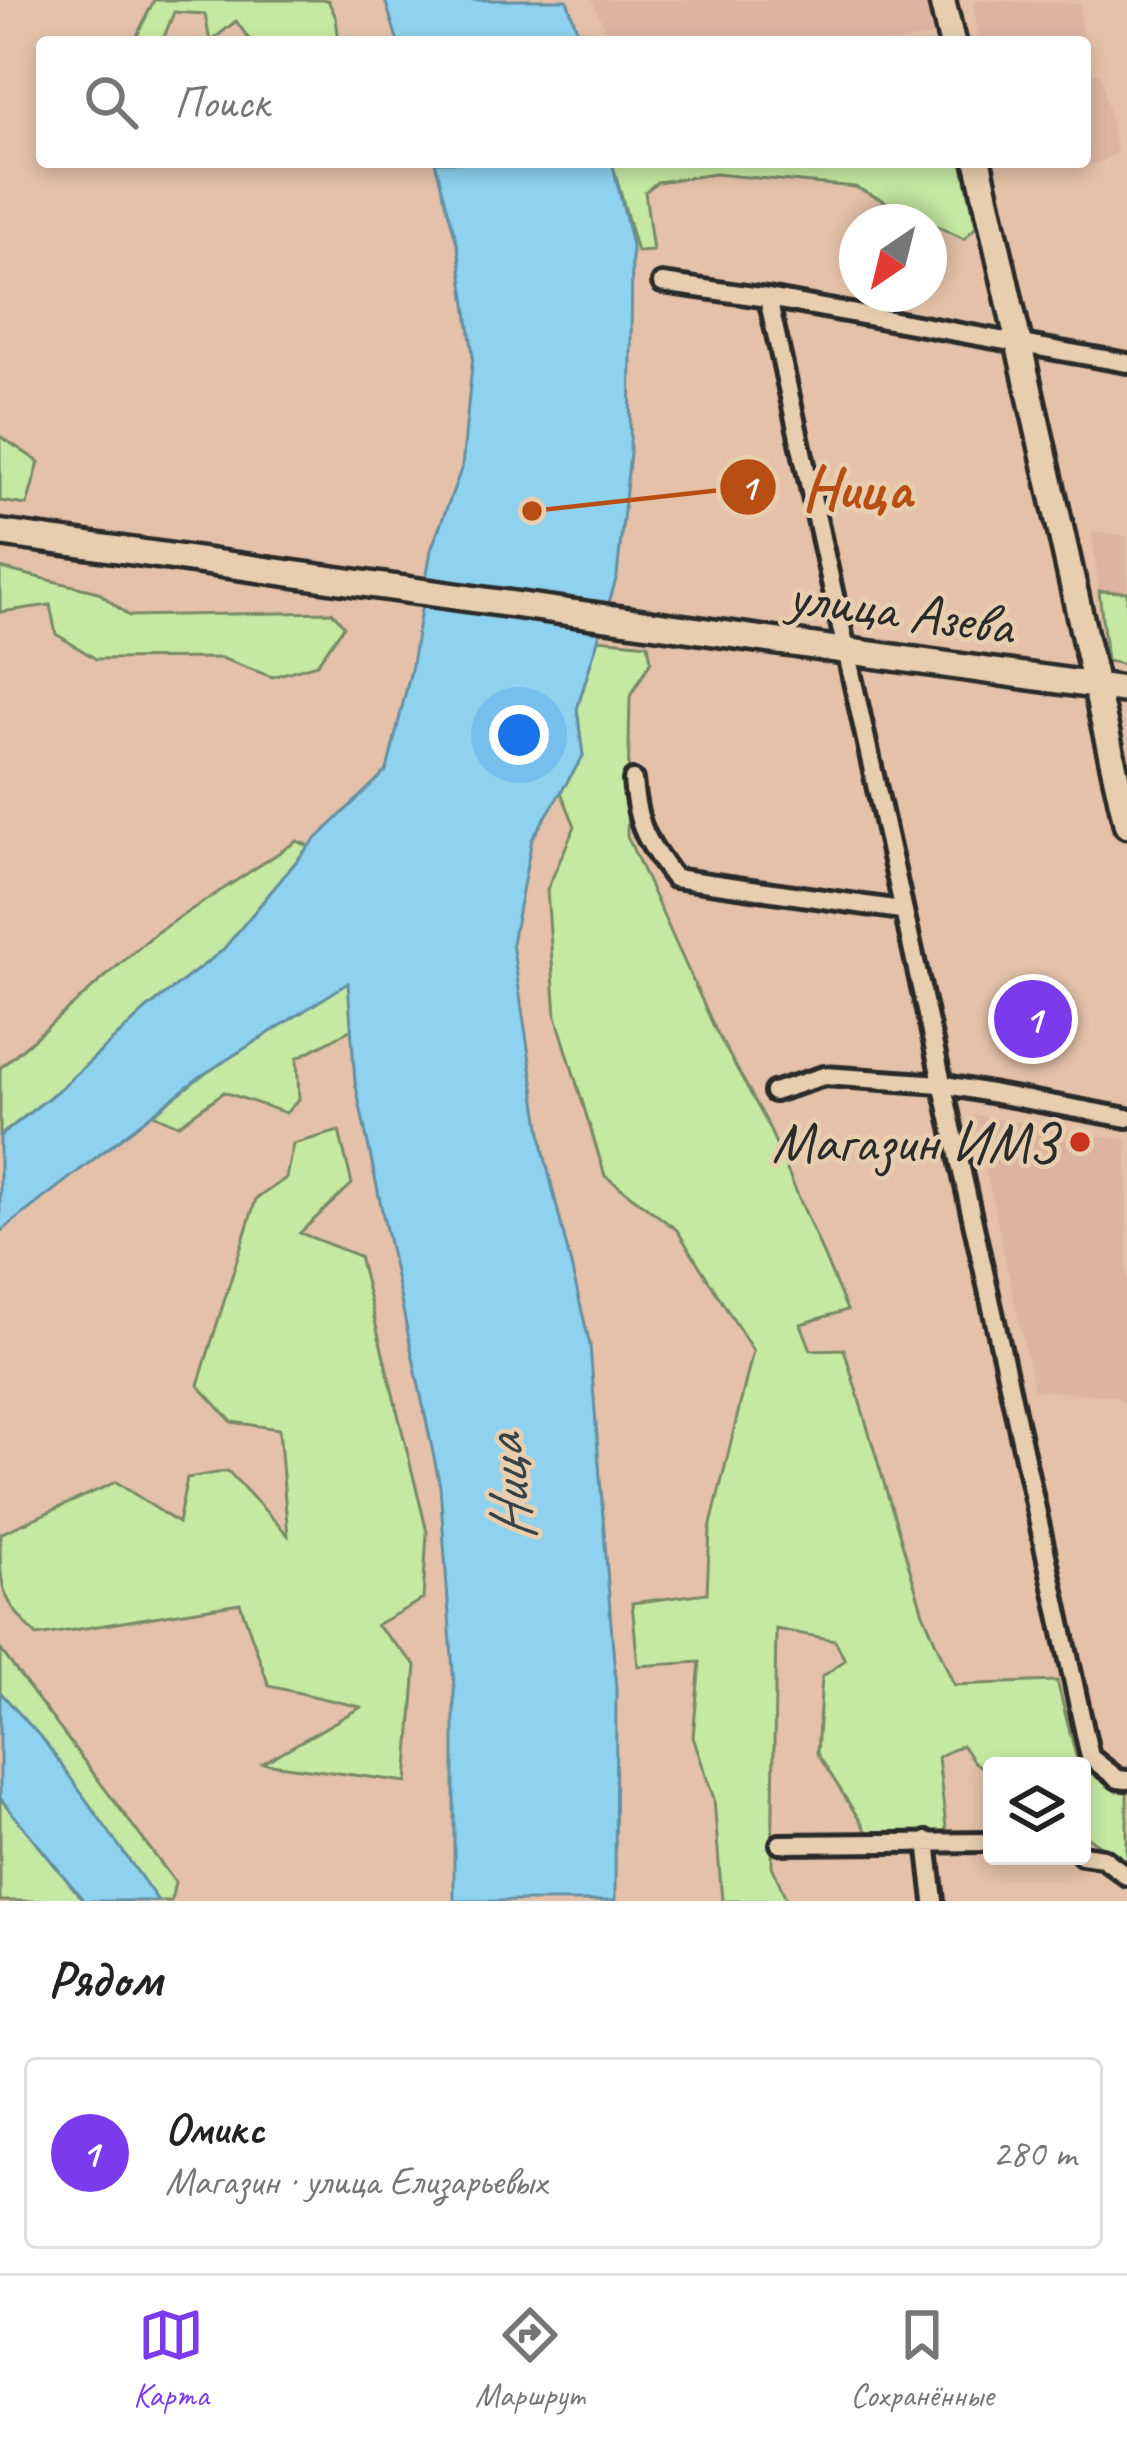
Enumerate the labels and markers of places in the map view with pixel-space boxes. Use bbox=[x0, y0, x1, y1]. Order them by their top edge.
callout: Ница bbox=[718, 439, 936, 535]
pin: 1 bbox=[994, 974, 1072, 1064]
place label: Магазин ИМЗ bbox=[772, 1106, 1063, 1178]
marker: Магазин ИМЗ bbox=[1067, 1129, 1093, 1155]

